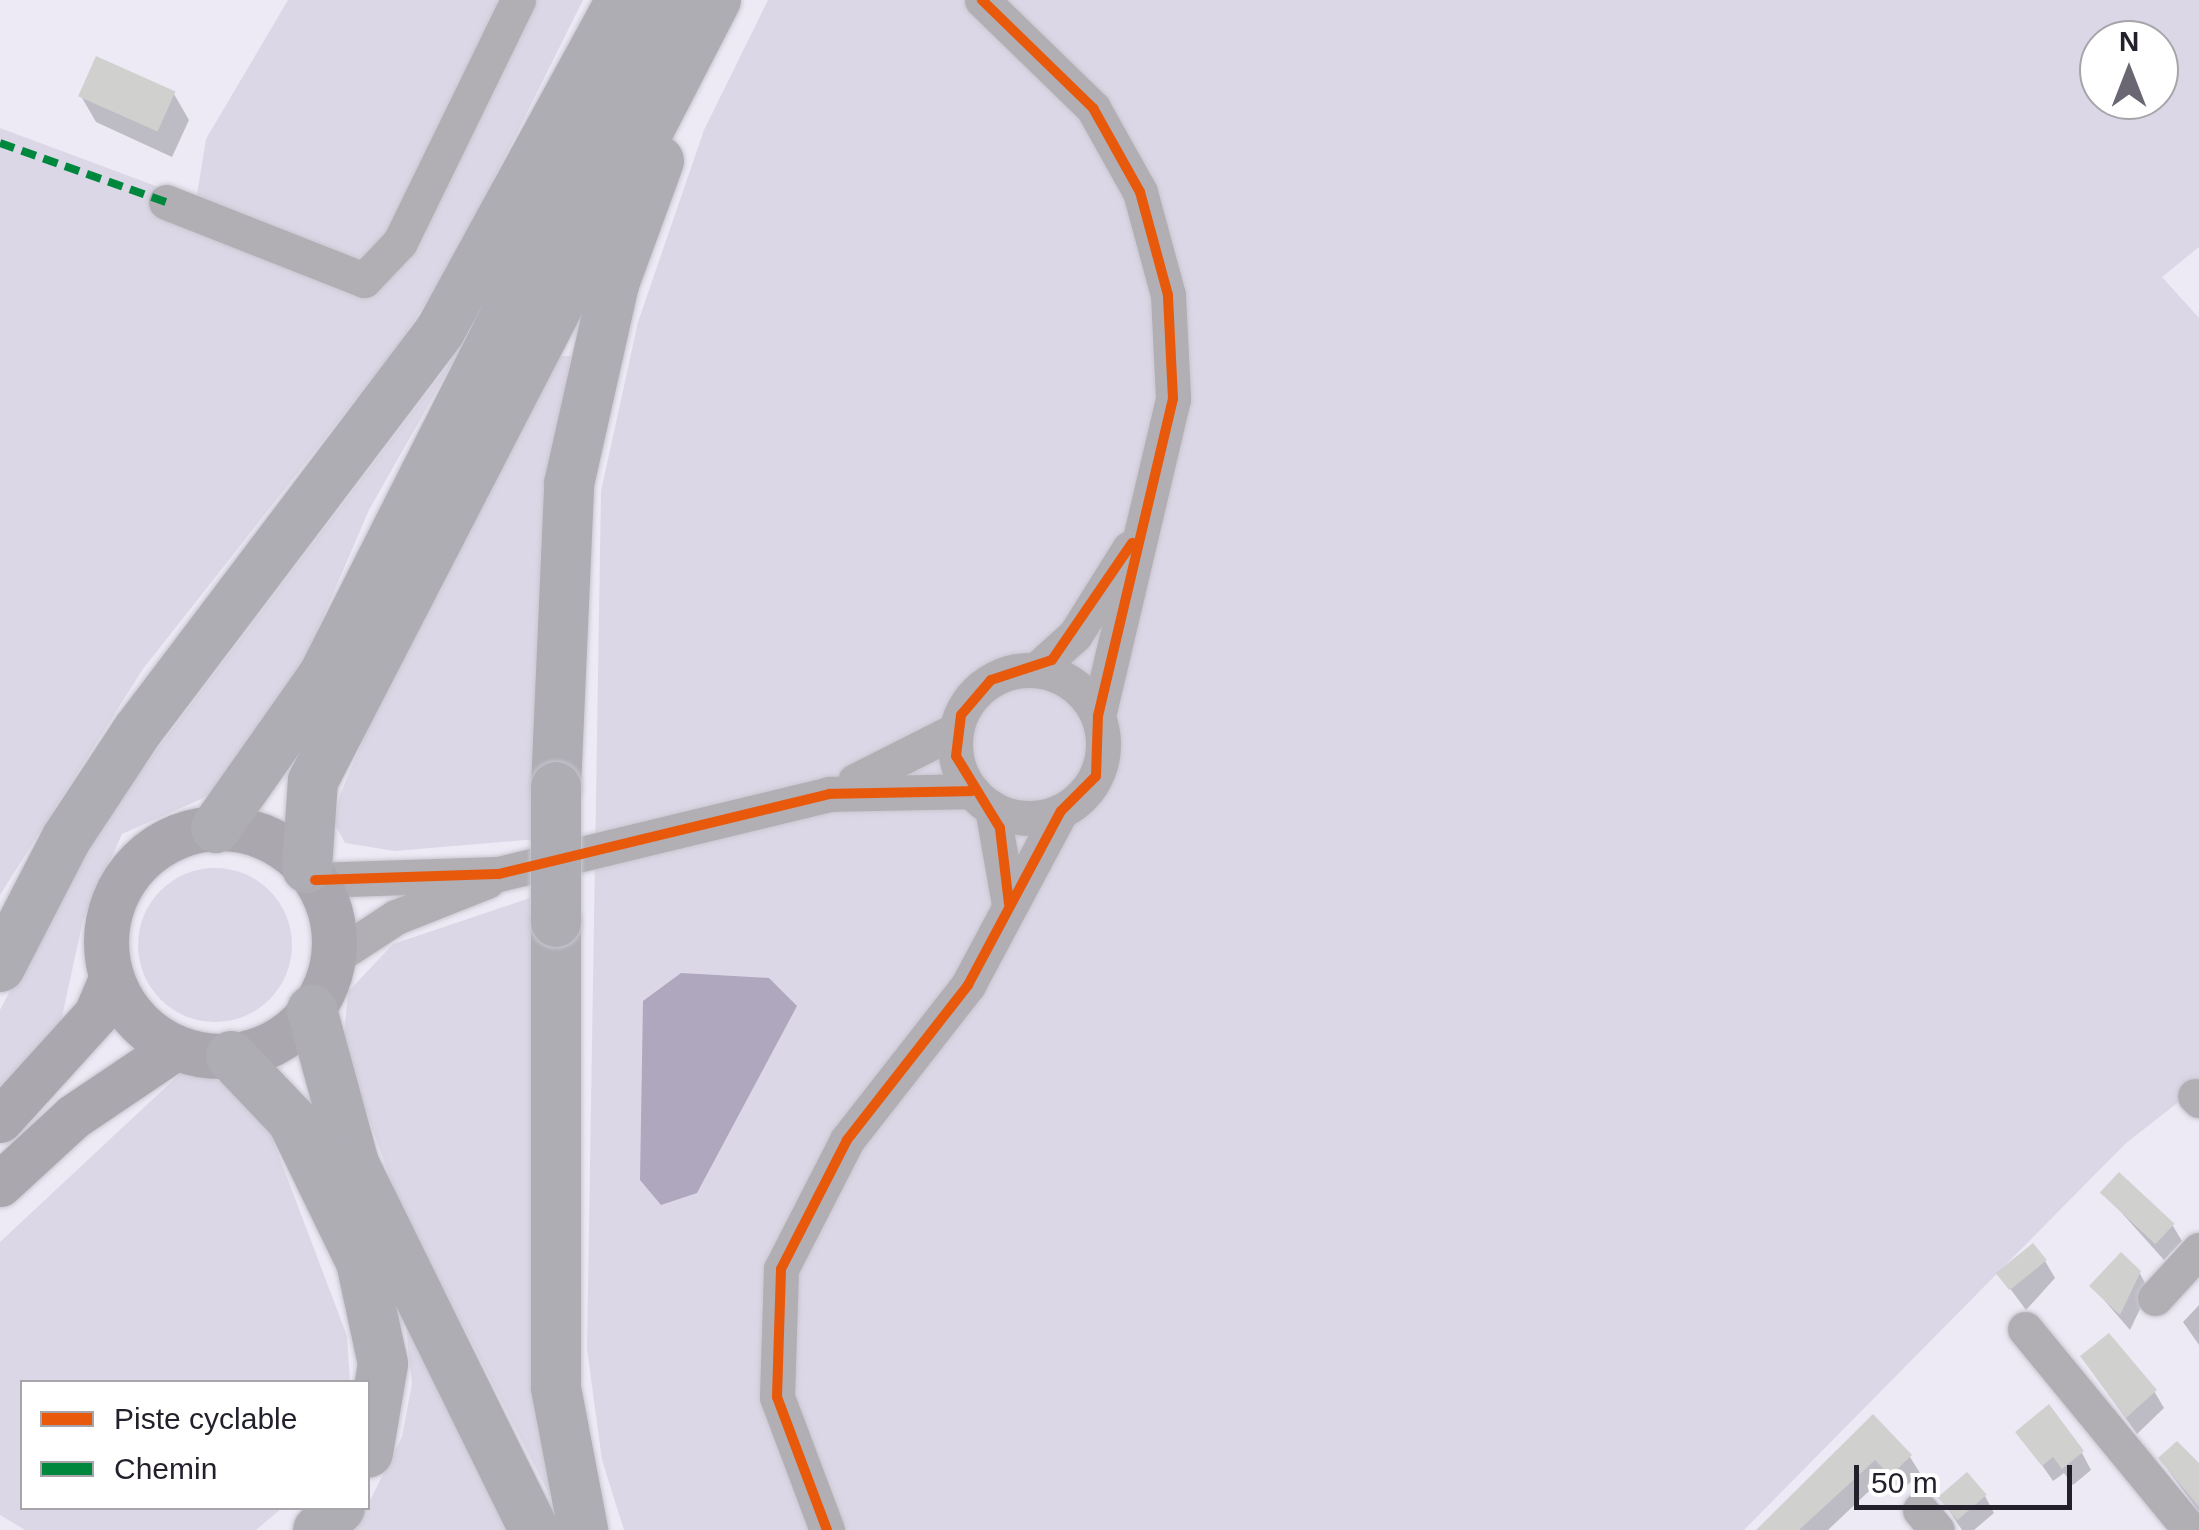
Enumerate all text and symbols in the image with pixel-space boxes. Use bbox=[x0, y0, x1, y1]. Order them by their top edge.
north arrow bbox=[2079, 20, 2179, 120]
text: N bbox=[2119, 26, 2139, 57]
legend bbox=[20, 1380, 370, 1510]
text: Piste cyclable bbox=[114, 1402, 297, 1435]
scale bar bbox=[1859, 1445, 2076, 1507]
text: Chemin bbox=[114, 1452, 217, 1485]
text: 50 m bbox=[1871, 1466, 1938, 1499]

